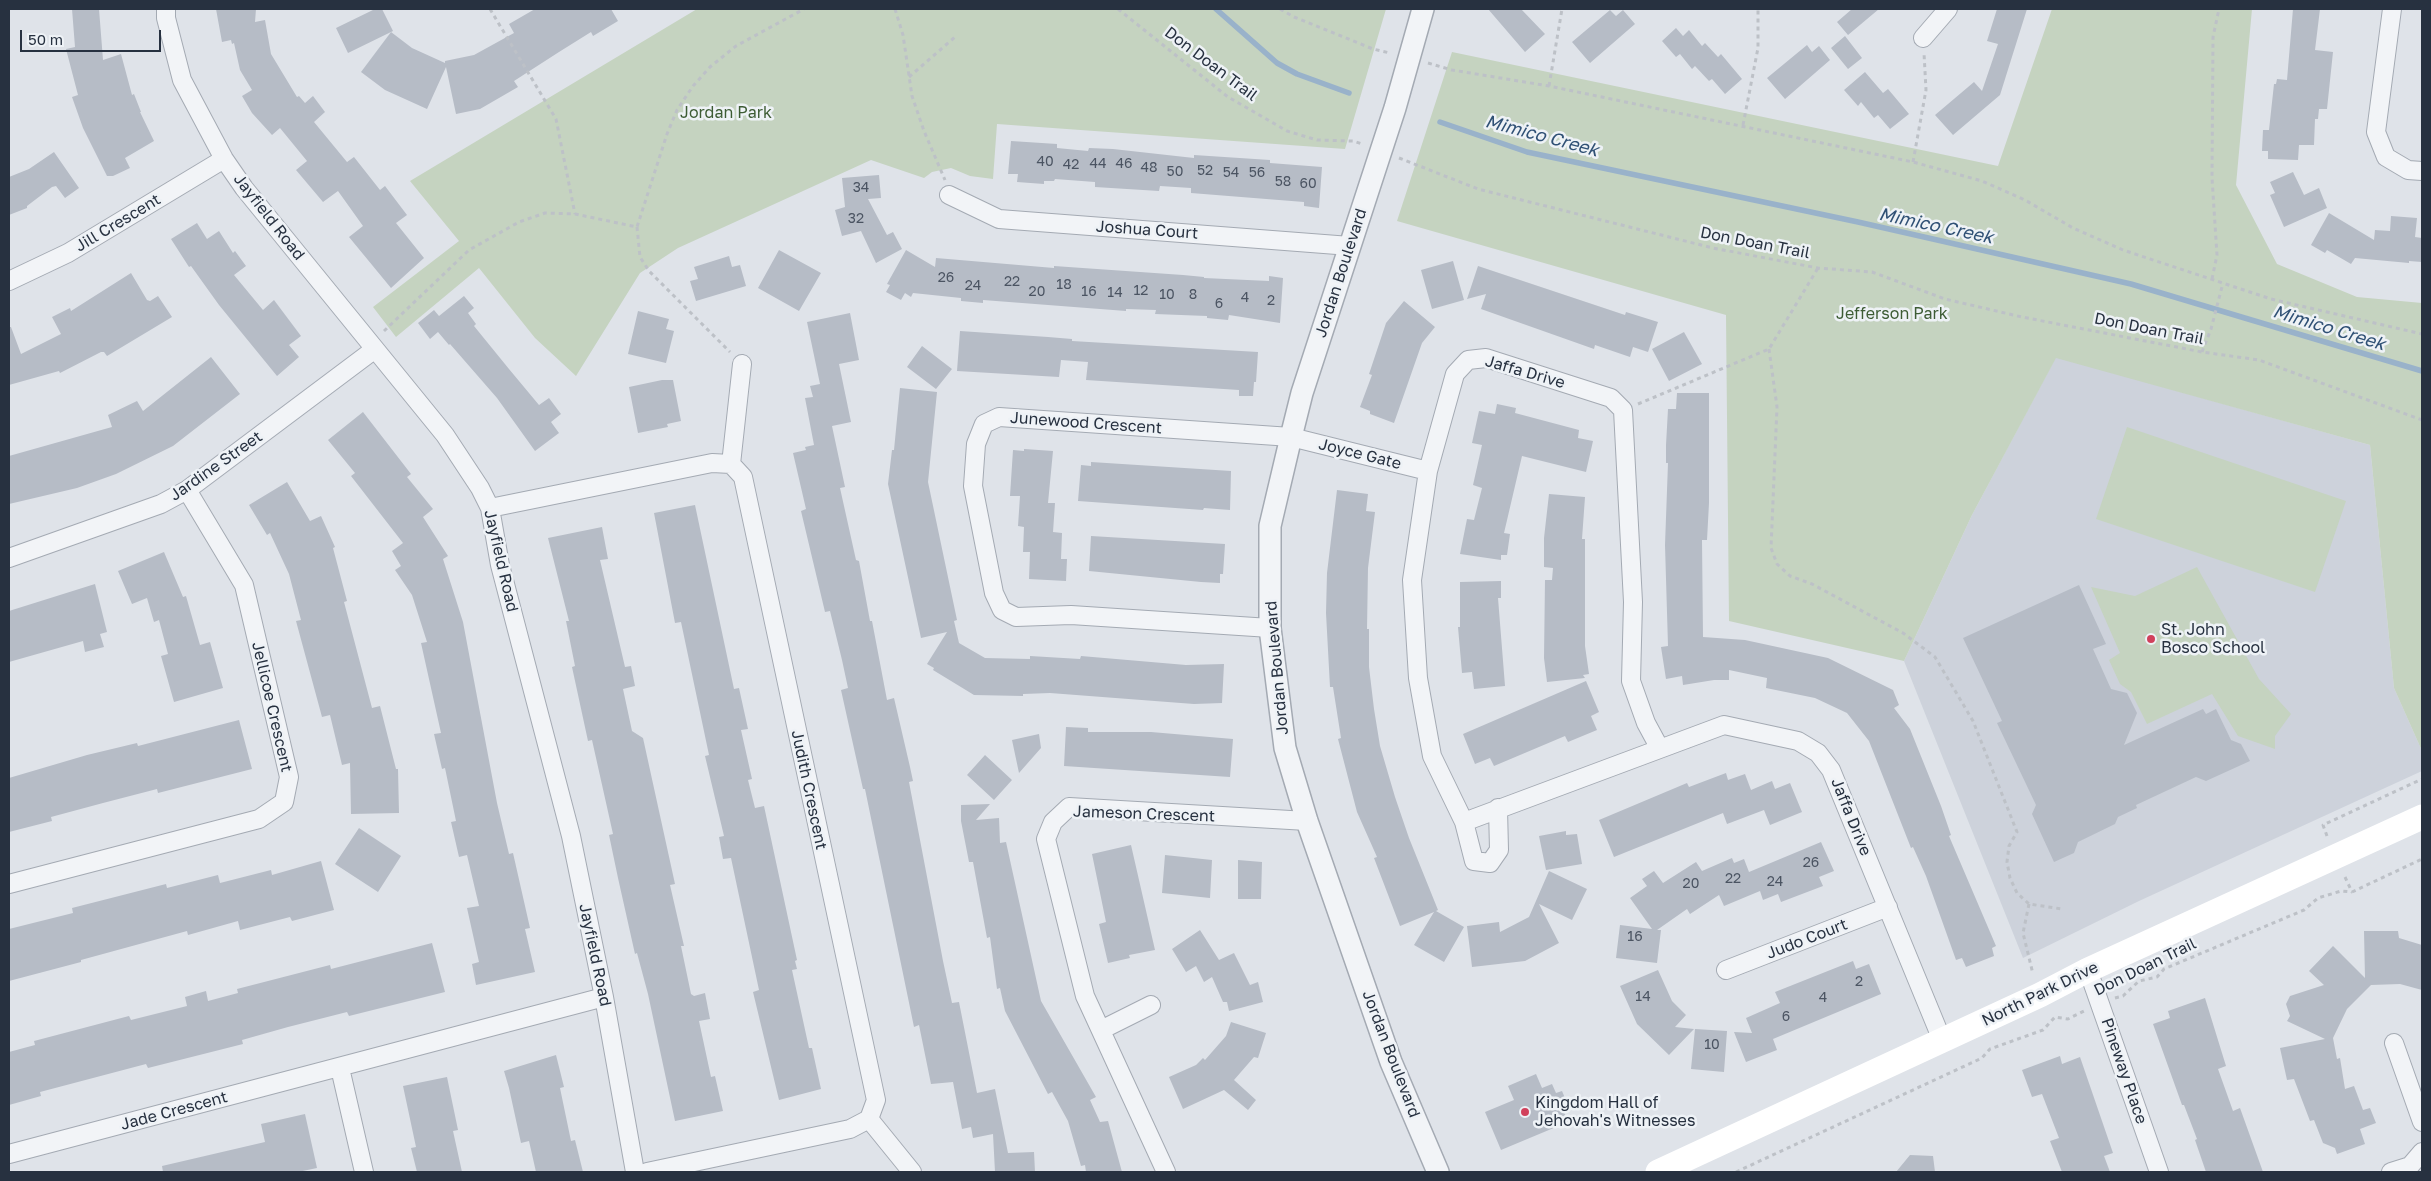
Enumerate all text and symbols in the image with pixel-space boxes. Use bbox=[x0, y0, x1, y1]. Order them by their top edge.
scale bar bbox=[22, 20, 164, 52]
street label: Don Doan Trail bbox=[1161, 23, 1261, 105]
text: 50 m bbox=[28, 30, 63, 48]
park label: Jordan Park bbox=[680, 103, 772, 123]
water label: Mimico Creek bbox=[1483, 111, 1601, 161]
house number: 40 bbox=[1036, 154, 1054, 170]
house number: 44 bbox=[1089, 156, 1107, 172]
house number: 46 bbox=[1115, 156, 1133, 172]
house number: 42 bbox=[1063, 157, 1079, 173]
house number: 48 bbox=[1140, 160, 1158, 176]
house number: 52 bbox=[1197, 163, 1213, 179]
house number: 50 bbox=[1167, 164, 1183, 180]
house number: 54 bbox=[1223, 165, 1239, 181]
house number: 56 bbox=[1249, 165, 1265, 181]
street label: Jayfield Road bbox=[229, 170, 309, 264]
house number: 58 bbox=[1275, 174, 1291, 190]
house number: 60 bbox=[1299, 176, 1317, 192]
house number: 34 bbox=[853, 180, 869, 196]
street label: Jill Crescent bbox=[72, 190, 164, 256]
water label: Mimico Creek bbox=[1877, 203, 1995, 249]
street label: Jordan Boulevard bbox=[1311, 206, 1371, 340]
house number: 32 bbox=[848, 211, 864, 227]
street label: Joshua Court bbox=[1095, 217, 1199, 243]
street label: Don Doan Trail bbox=[1699, 223, 1811, 263]
house number: 26 bbox=[938, 270, 954, 286]
house number: 22 bbox=[1004, 274, 1020, 290]
house number: 18 bbox=[1056, 277, 1072, 293]
house number: 24 bbox=[965, 278, 981, 294]
house number: 12 bbox=[1134, 283, 1148, 299]
house number: 20 bbox=[1029, 284, 1045, 300]
house number: 16 bbox=[1081, 284, 1097, 300]
house number: 14 bbox=[1107, 285, 1123, 301]
house number: 10 bbox=[1159, 287, 1175, 303]
house number: 8 bbox=[1189, 287, 1197, 303]
house number: 4 bbox=[1241, 290, 1249, 306]
house number: 2 bbox=[1267, 293, 1275, 309]
house number: 6 bbox=[1215, 296, 1223, 312]
water label: Mimico Creek bbox=[2270, 301, 2388, 355]
park label: Jefferson Park bbox=[1836, 304, 1948, 324]
street label: Don Doan Trail bbox=[2093, 309, 2205, 349]
street label: Jaffa Drive bbox=[1483, 351, 1567, 393]
street label: Junewood Crescent bbox=[1009, 408, 1163, 438]
street label: Jardine Street bbox=[166, 427, 266, 505]
street label: Joyce Gate bbox=[1317, 434, 1403, 474]
street label: Jayfield Road bbox=[480, 508, 522, 614]
street label: Jordan Boulevard bbox=[1262, 600, 1292, 736]
place label: St. John Bosco School bbox=[2161, 620, 2265, 658]
marker: St. John Bosco School bbox=[2145, 633, 2157, 645]
street label: Jellicoe Crescent bbox=[248, 640, 296, 774]
street label: Judith Crescent bbox=[787, 728, 831, 852]
street label: Jaffa Drive bbox=[1827, 775, 1875, 859]
street label: Jameson Crescent bbox=[1073, 802, 1215, 826]
house number: 26 bbox=[1803, 855, 1819, 871]
house number: 22 bbox=[1725, 871, 1741, 887]
house number: 24 bbox=[1767, 874, 1783, 890]
house number: 20 bbox=[1683, 876, 1699, 892]
street label: Jayfield Road bbox=[575, 902, 615, 1008]
street label: Judo Court bbox=[1764, 915, 1850, 963]
house number: 16 bbox=[1627, 929, 1643, 945]
street label: Don Doan Trail bbox=[2091, 934, 2199, 1000]
street label: North Park Drive bbox=[1979, 958, 2101, 1030]
house number: 2 bbox=[1855, 974, 1863, 990]
street label: Jordan Boulevard bbox=[1358, 988, 1424, 1120]
house number: 14 bbox=[1635, 989, 1651, 1005]
house number: 4 bbox=[1819, 990, 1827, 1006]
house number: 6 bbox=[1782, 1009, 1790, 1025]
street label: Pineway Place bbox=[2097, 1016, 2151, 1126]
house number: 10 bbox=[1704, 1037, 1720, 1053]
street label: Jade Crescent bbox=[118, 1088, 230, 1134]
place label: Kingdom Hall of Jehovah's Witnesses bbox=[1535, 1093, 1695, 1131]
marker: Kingdom Hall of Jehovah's Witnesses bbox=[1519, 1106, 1531, 1118]

